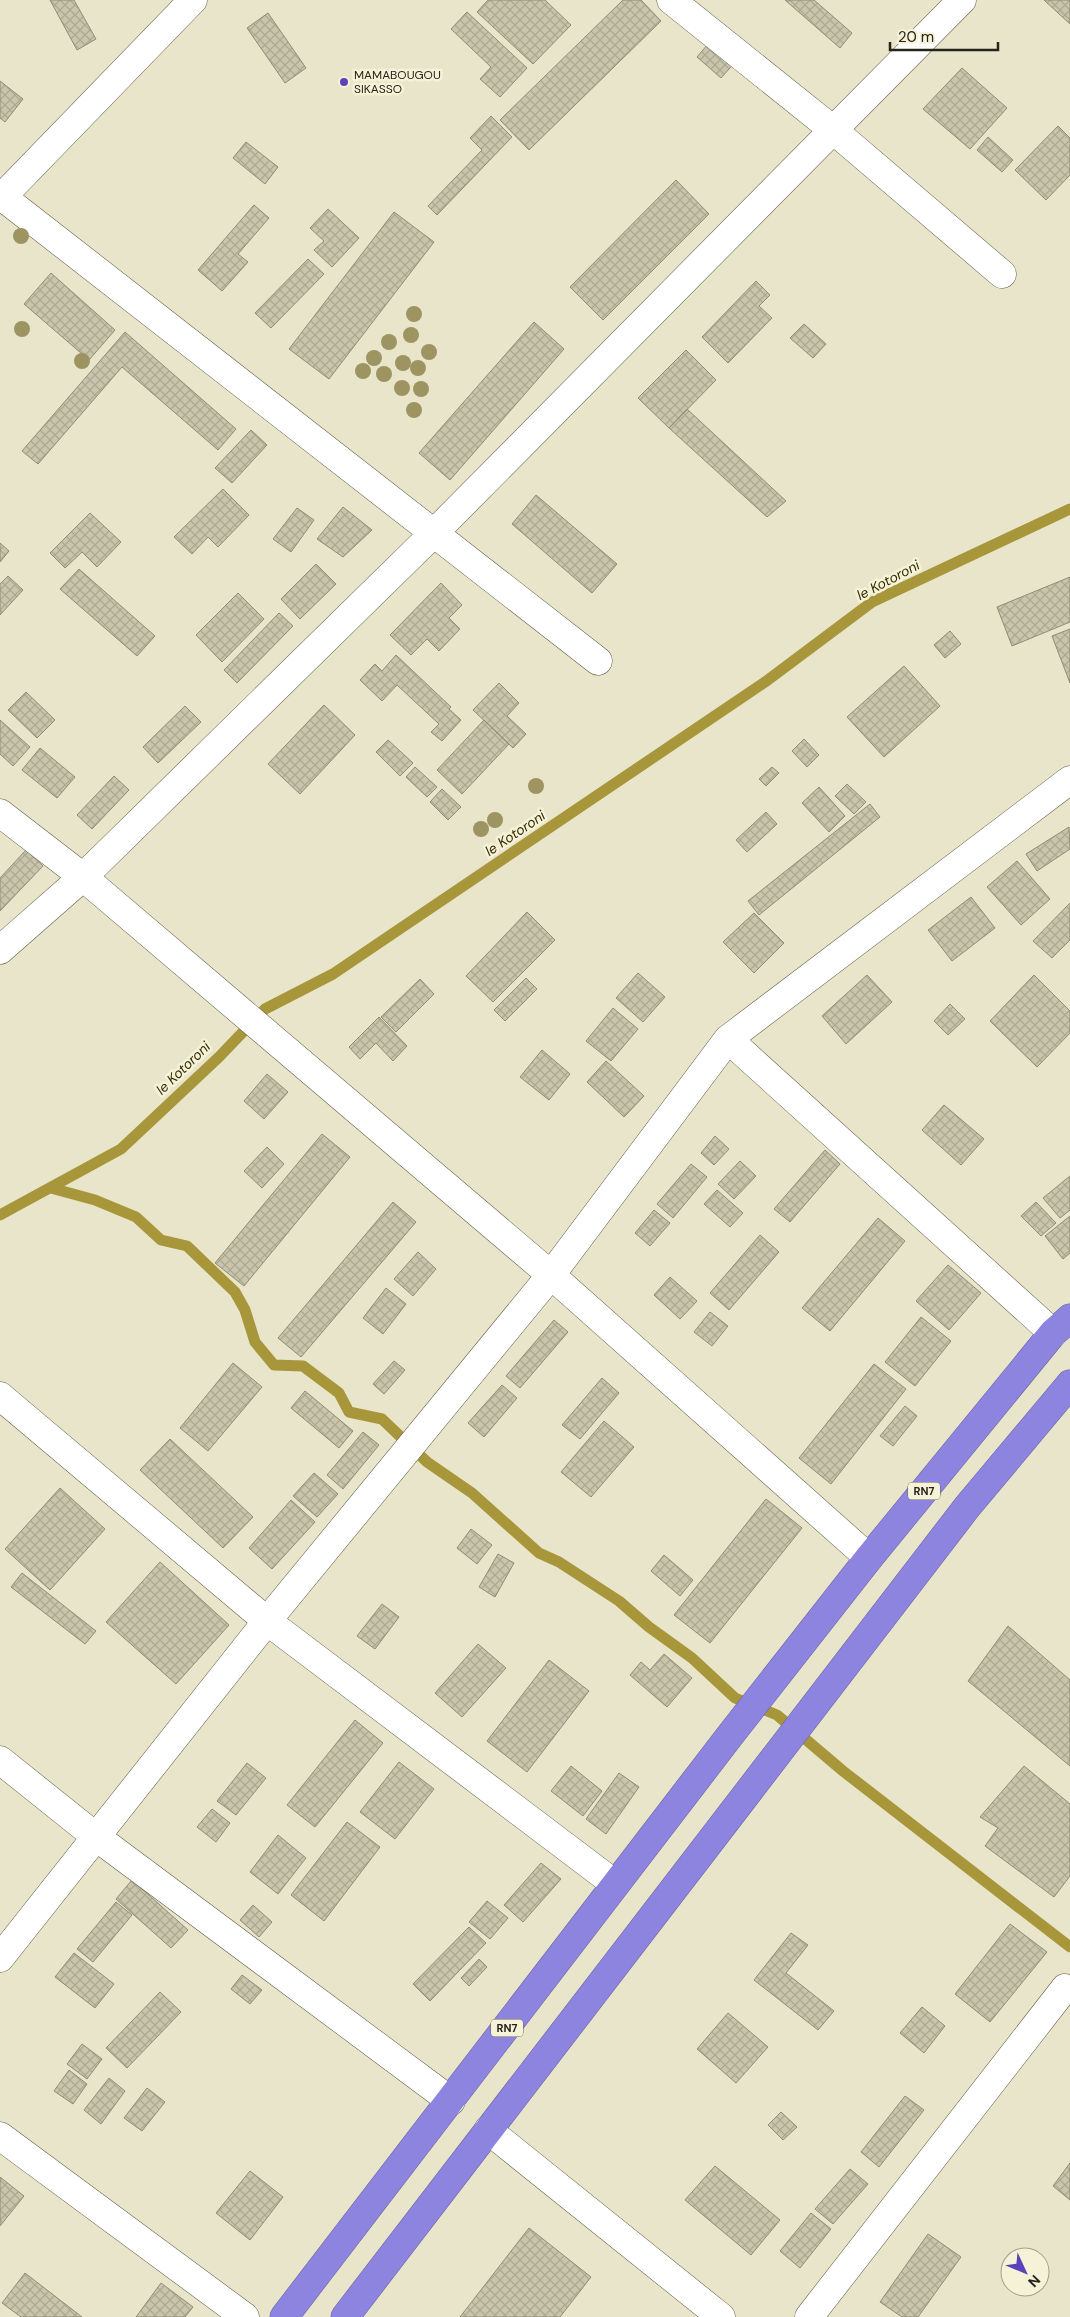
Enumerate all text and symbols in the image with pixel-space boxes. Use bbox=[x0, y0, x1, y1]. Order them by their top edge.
scale bar bbox=[890, 20, 998, 52]
text: 20 m bbox=[898, 27, 934, 47]
place label: MAMABOUGOU SIKASSO bbox=[354, 67, 441, 97]
marker: MAMABOUGOU SIKASSO bbox=[338, 76, 350, 88]
water label: le Kotoroni bbox=[853, 556, 923, 604]
water label: le Kotoroni bbox=[481, 806, 549, 860]
water label: le Kotoroni bbox=[152, 1037, 214, 1098]
road number: RN7 bbox=[908, 1482, 940, 1500]
road number: RN7 bbox=[491, 2020, 523, 2036]
north arrow bbox=[1000, 2247, 1050, 2297]
text: N bbox=[1024, 2271, 1044, 2291]

